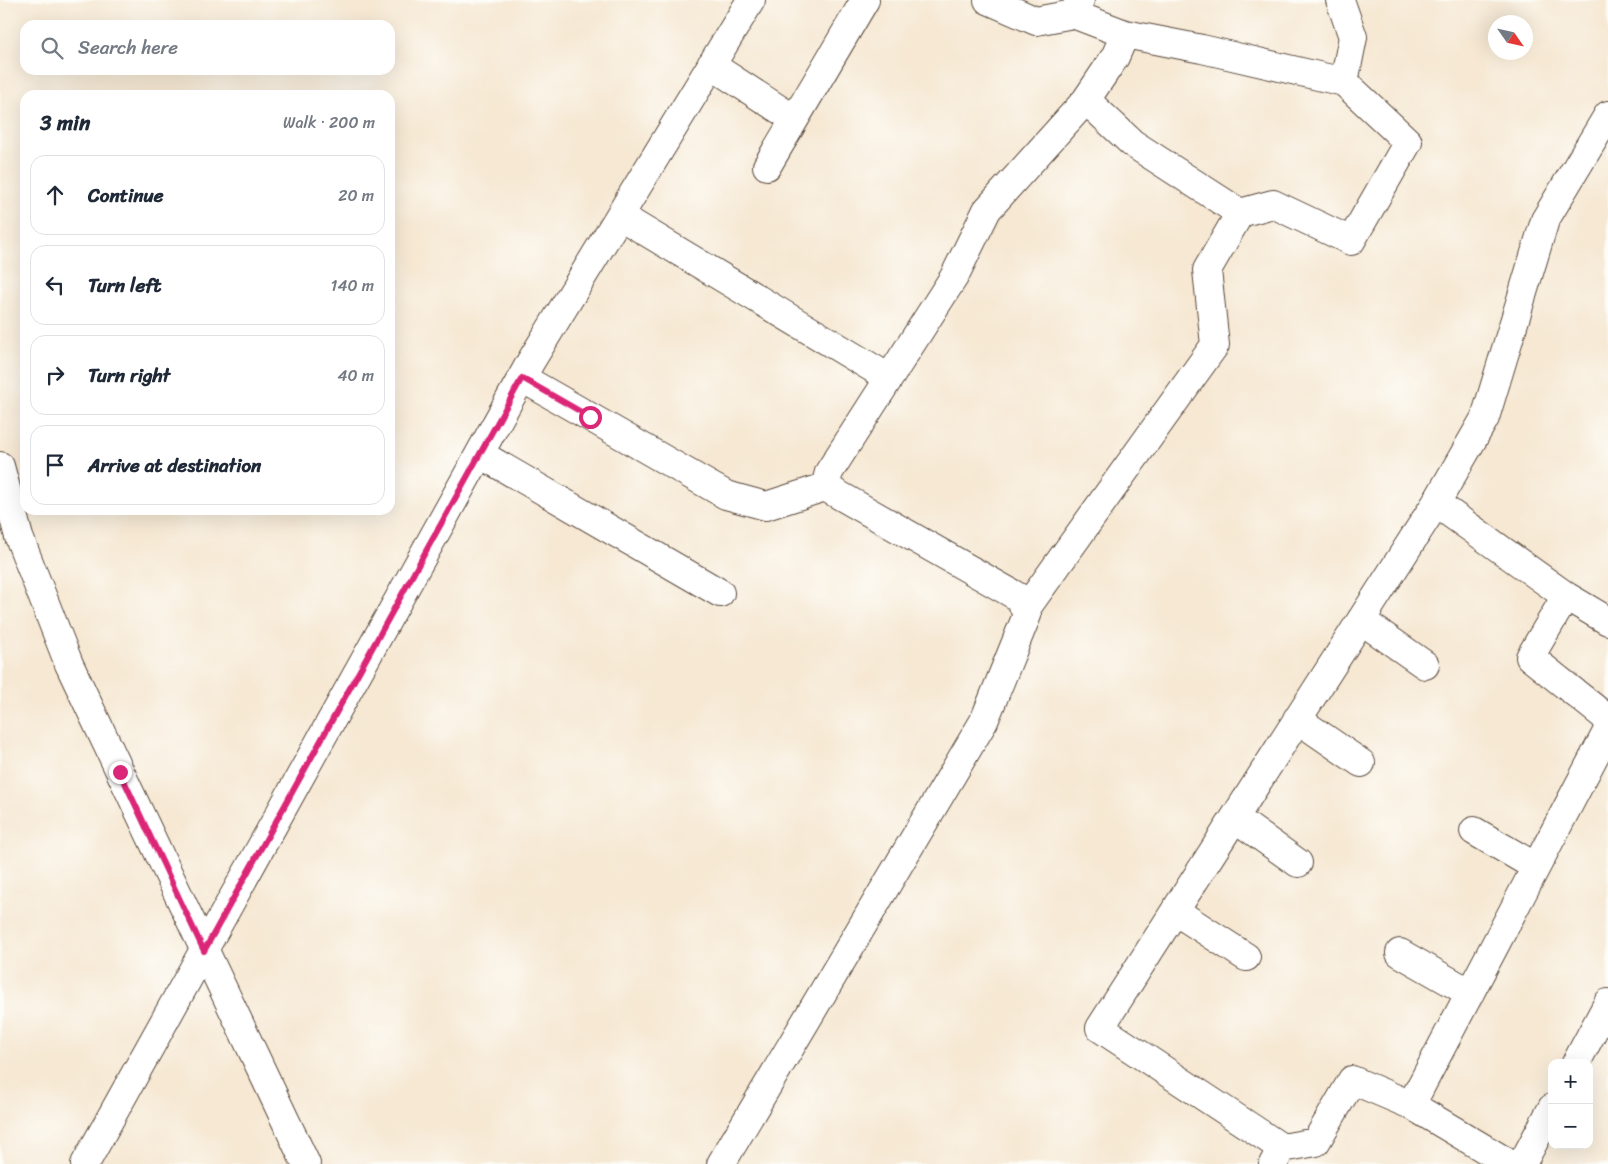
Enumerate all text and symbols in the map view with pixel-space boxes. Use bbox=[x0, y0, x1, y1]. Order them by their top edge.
north arrow bbox=[1488, 15, 1533, 60]
search box bbox=[20, 20, 395, 75]
text: Search here bbox=[78, 31, 178, 64]
icon: search bbox=[38, 34, 66, 62]
text: 3 min bbox=[40, 104, 90, 142]
text: Walk · 200 m bbox=[283, 108, 375, 137]
text: Continue bbox=[88, 179, 164, 212]
icon: ahead bbox=[41, 181, 69, 209]
text: 20 m bbox=[338, 181, 374, 210]
text: Turn left bbox=[88, 269, 161, 302]
icon: left bbox=[41, 271, 69, 299]
text: 140 m bbox=[331, 271, 374, 300]
text: Turn right bbox=[88, 359, 170, 392]
icon: right bbox=[41, 361, 69, 389]
text: 40 m bbox=[337, 361, 374, 390]
route start bbox=[579, 406, 602, 429]
text: Arrive at destination bbox=[88, 449, 261, 482]
icon: arrive bbox=[41, 451, 69, 479]
route end bbox=[109, 761, 132, 784]
map controls bbox=[1548, 1059, 1593, 1149]
button: + bbox=[1548, 1059, 1593, 1104]
button: − bbox=[1548, 1104, 1593, 1149]

